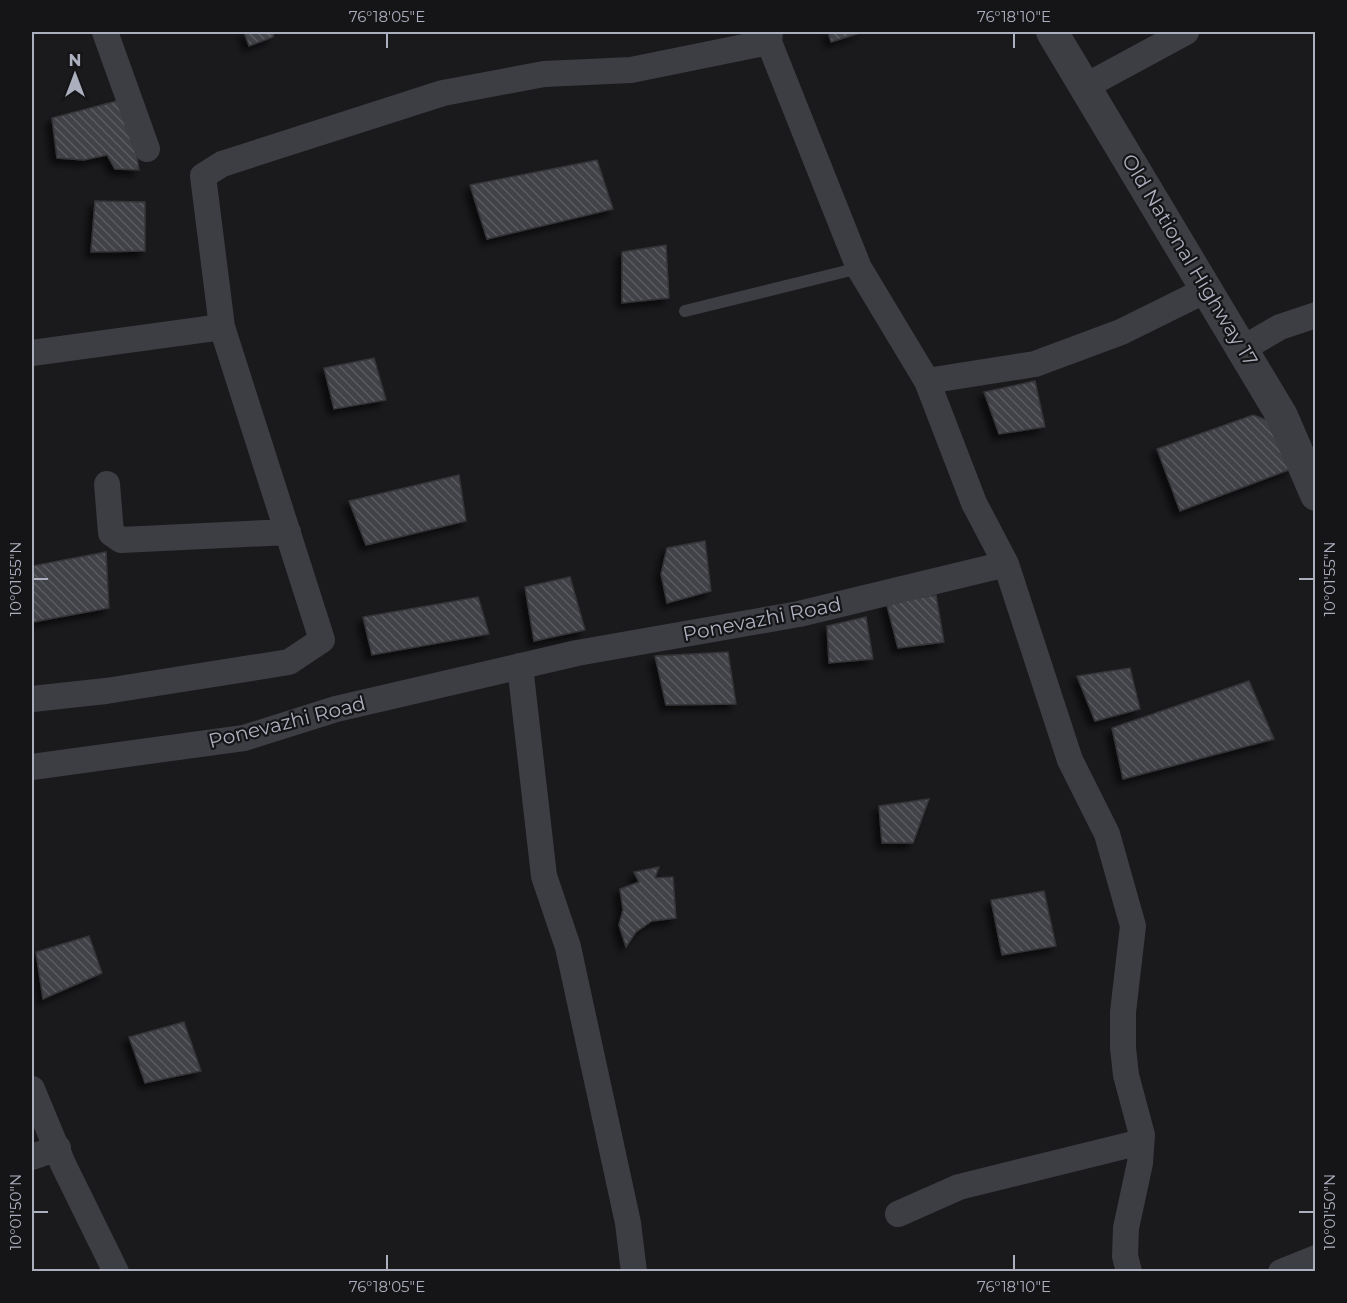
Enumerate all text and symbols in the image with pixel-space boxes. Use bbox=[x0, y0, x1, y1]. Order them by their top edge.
text: 76°18'05"E bbox=[349, 7, 425, 26]
text: 76°18'10"E bbox=[977, 7, 1051, 26]
north arrow bbox=[45, 45, 105, 105]
text: N bbox=[69, 51, 81, 70]
street label: Old National Highway 17 bbox=[1117, 150, 1263, 370]
text: 10°01'55"N bbox=[6, 542, 25, 616]
text: 10°01'55"N bbox=[1320, 542, 1339, 616]
street label: Ponevazhi Road bbox=[681, 592, 843, 646]
street label: Ponevazhi Road bbox=[206, 691, 368, 753]
text: 10°01'50"N bbox=[6, 1174, 25, 1250]
text: 10°01'50"N bbox=[1320, 1174, 1339, 1250]
text: 76°18'05"E bbox=[349, 1277, 425, 1296]
text: 76°18'10"E bbox=[977, 1277, 1051, 1296]

